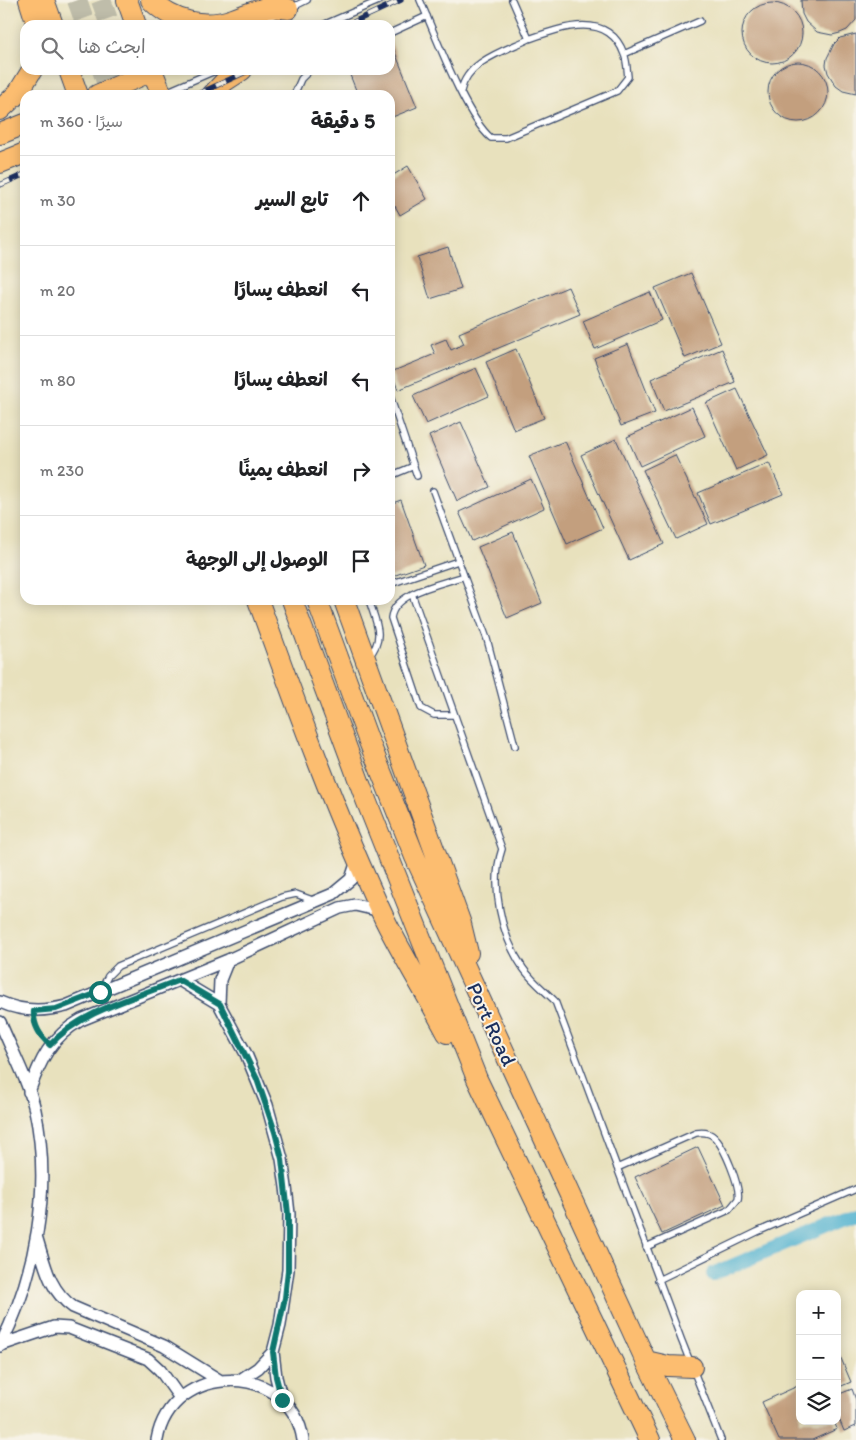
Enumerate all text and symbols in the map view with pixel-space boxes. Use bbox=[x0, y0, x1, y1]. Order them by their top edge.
search box bbox=[20, 20, 395, 75]
icon: search bbox=[38, 34, 66, 62]
text: ابحث هنا bbox=[78, 35, 146, 58]
text: 5 دقيقة bbox=[311, 108, 375, 133]
text: سيرًا · 360 m bbox=[40, 112, 123, 131]
icon: ahead bbox=[347, 187, 375, 215]
text: تابع السير bbox=[256, 188, 328, 211]
text: 30 m bbox=[40, 191, 76, 210]
icon: left bbox=[347, 277, 375, 305]
text: انعطف يسارًا bbox=[234, 278, 328, 301]
text: 20 m bbox=[40, 281, 75, 300]
icon: left bbox=[347, 367, 375, 395]
text: انعطف يسارًا bbox=[234, 368, 328, 391]
text: 80 m bbox=[40, 371, 76, 390]
icon: right bbox=[347, 457, 375, 485]
text: انعطف يمينًا bbox=[239, 458, 328, 481]
text: 230 m bbox=[40, 461, 84, 480]
icon: arrive bbox=[347, 547, 375, 575]
text: الوصول إلى الوجهة bbox=[186, 548, 328, 571]
street label: Port Road bbox=[462, 978, 522, 1070]
route start bbox=[89, 981, 112, 1004]
map controls bbox=[796, 1290, 841, 1425]
button: + bbox=[796, 1290, 841, 1335]
button: − bbox=[796, 1335, 841, 1380]
button: layers bbox=[796, 1380, 841, 1425]
route end bbox=[271, 1389, 294, 1412]

